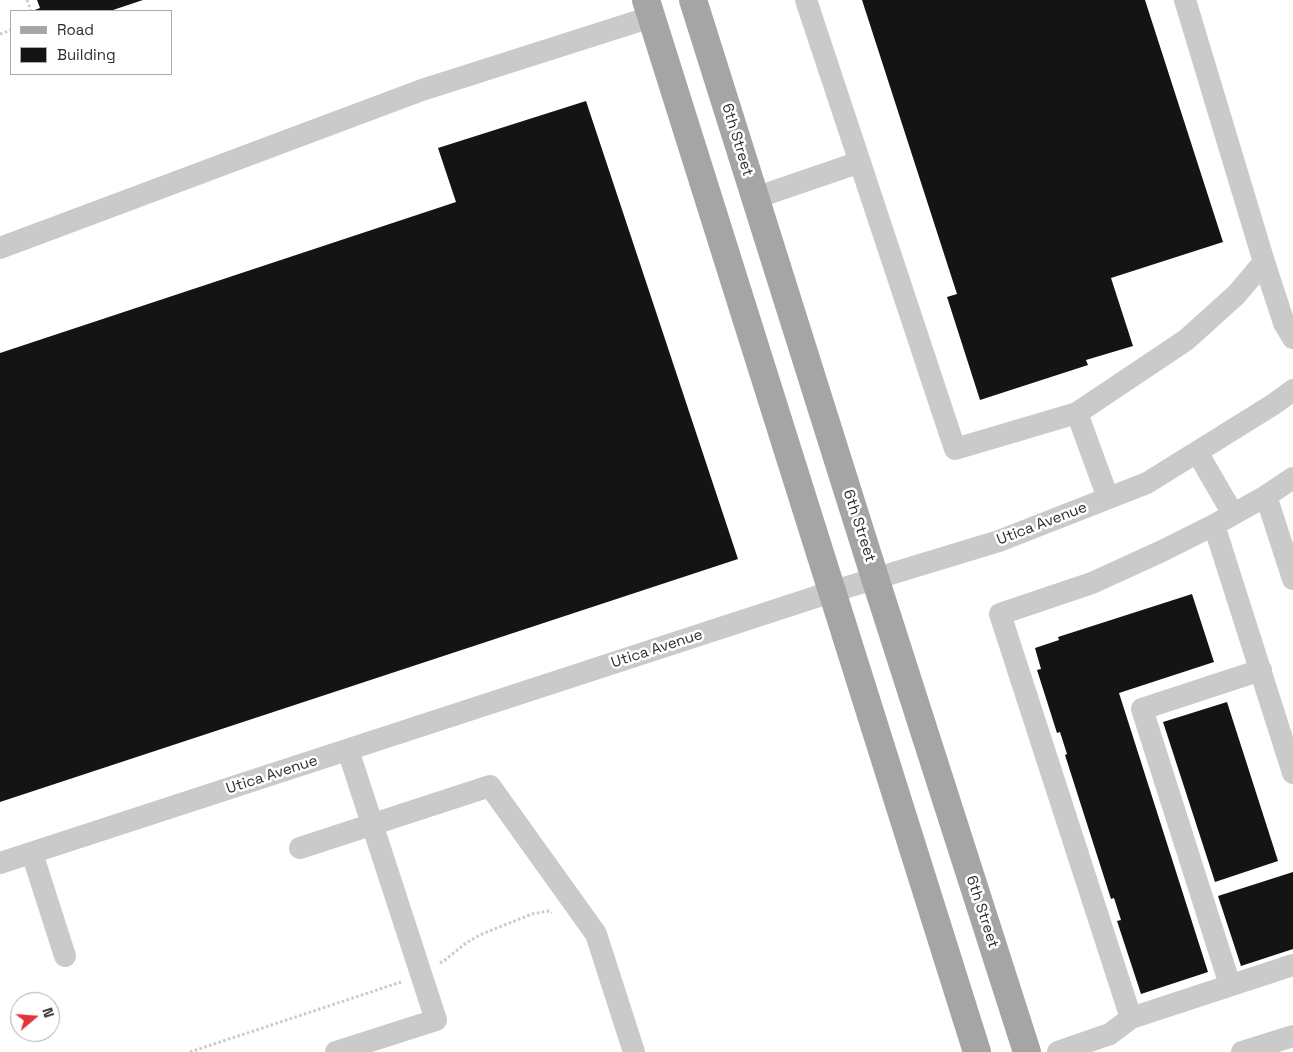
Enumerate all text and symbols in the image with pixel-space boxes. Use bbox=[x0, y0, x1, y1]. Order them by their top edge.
legend bbox=[10, 10, 172, 75]
text: Road bbox=[57, 20, 94, 39]
text: Building bbox=[57, 45, 116, 64]
street label: 6th Street bbox=[717, 102, 757, 178]
street label: 6th Street bbox=[839, 488, 879, 564]
street label: Utica Avenue bbox=[994, 499, 1090, 549]
street label: Utica Avenue bbox=[609, 626, 705, 672]
street label: Utica Avenue bbox=[224, 752, 320, 798]
street label: 6th Street bbox=[962, 874, 1002, 950]
north arrow bbox=[10, 992, 60, 1042]
text: N bbox=[38, 1005, 58, 1020]

